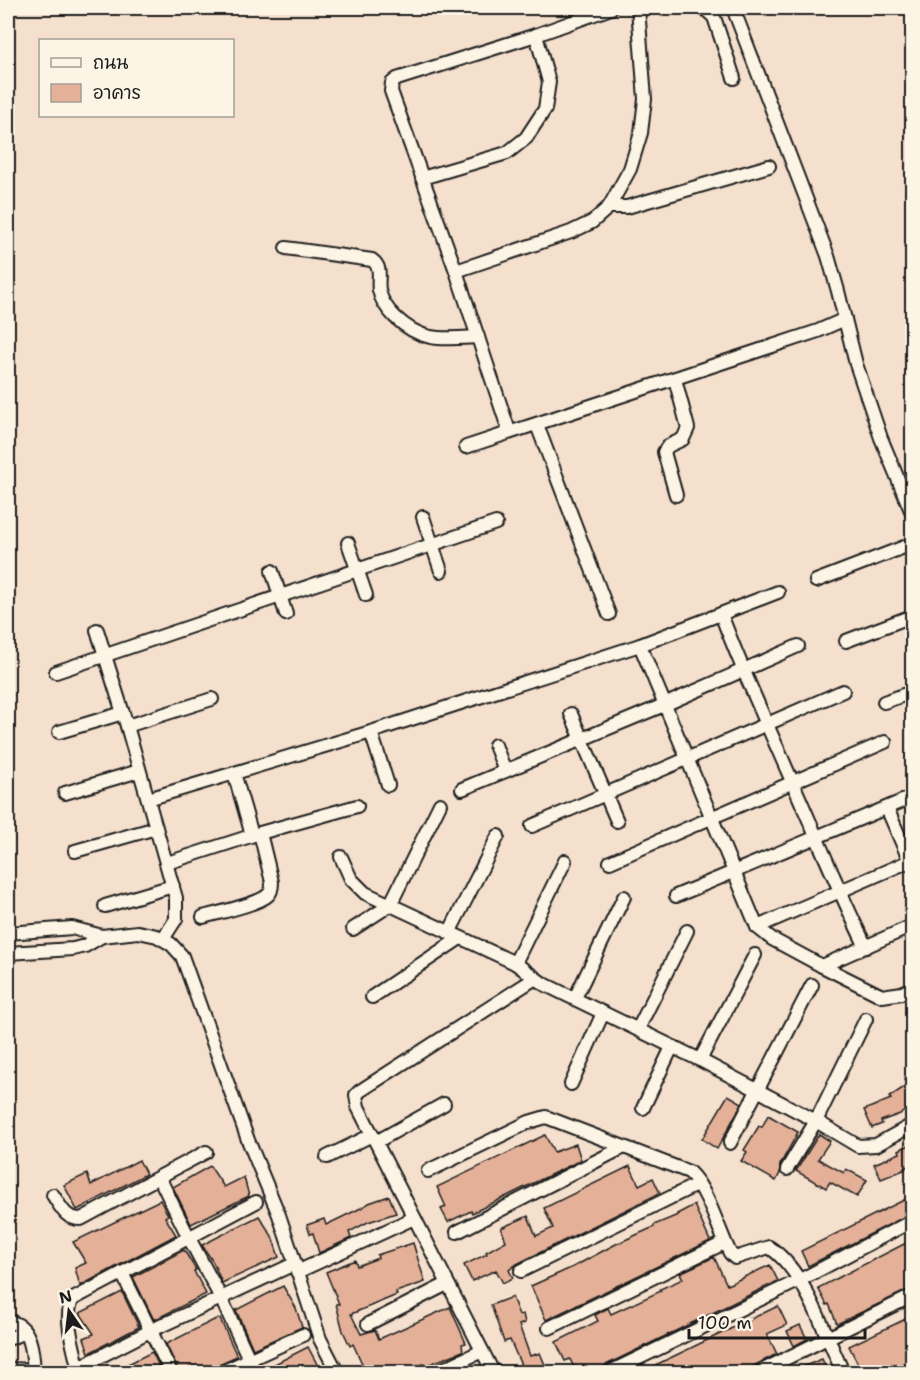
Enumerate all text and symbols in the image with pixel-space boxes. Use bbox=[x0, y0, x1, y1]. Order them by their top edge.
legend bbox=[39, 39, 234, 117]
text: ถนน bbox=[93, 51, 128, 75]
text: อาคาร bbox=[93, 81, 141, 105]
north arrow bbox=[39, 1281, 99, 1341]
text: N bbox=[57, 1285, 74, 1309]
scale bar bbox=[689, 1302, 864, 1340]
text: 100 m bbox=[698, 1311, 752, 1335]

